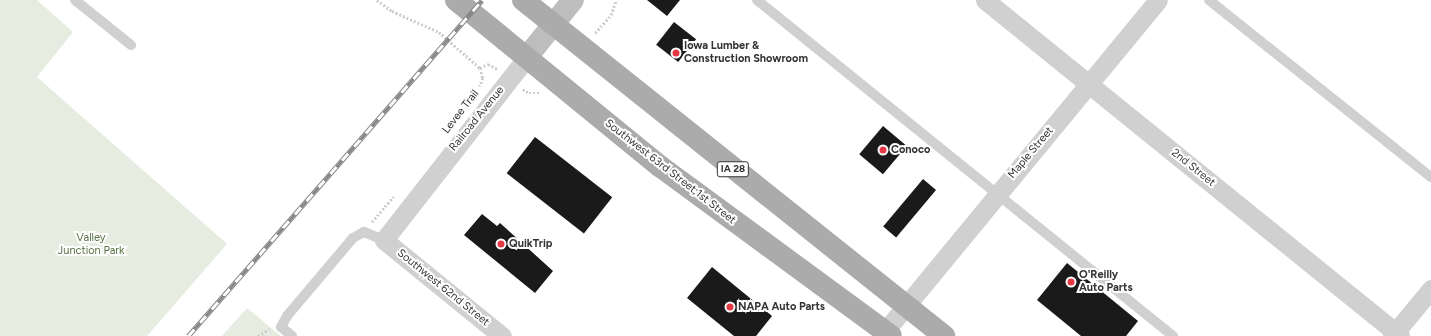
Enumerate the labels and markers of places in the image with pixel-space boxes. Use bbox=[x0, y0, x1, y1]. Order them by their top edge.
place label: Iowa Lumber & Construction Showroom bbox=[684, 40, 808, 66]
marker: Iowa Lumber & Construction Showroom bbox=[671, 48, 681, 58]
place label: Conoco bbox=[891, 143, 930, 157]
marker: Conoco bbox=[878, 145, 888, 155]
place label: QuikTrip bbox=[509, 237, 552, 251]
marker: QuikTrip bbox=[496, 239, 506, 249]
place label: O'Reilly Auto Parts bbox=[1079, 269, 1133, 295]
marker: O'Reilly Auto Parts bbox=[1066, 277, 1076, 287]
place label: NAPA Auto Parts bbox=[738, 300, 825, 314]
marker: NAPA Auto Parts bbox=[725, 302, 735, 312]

